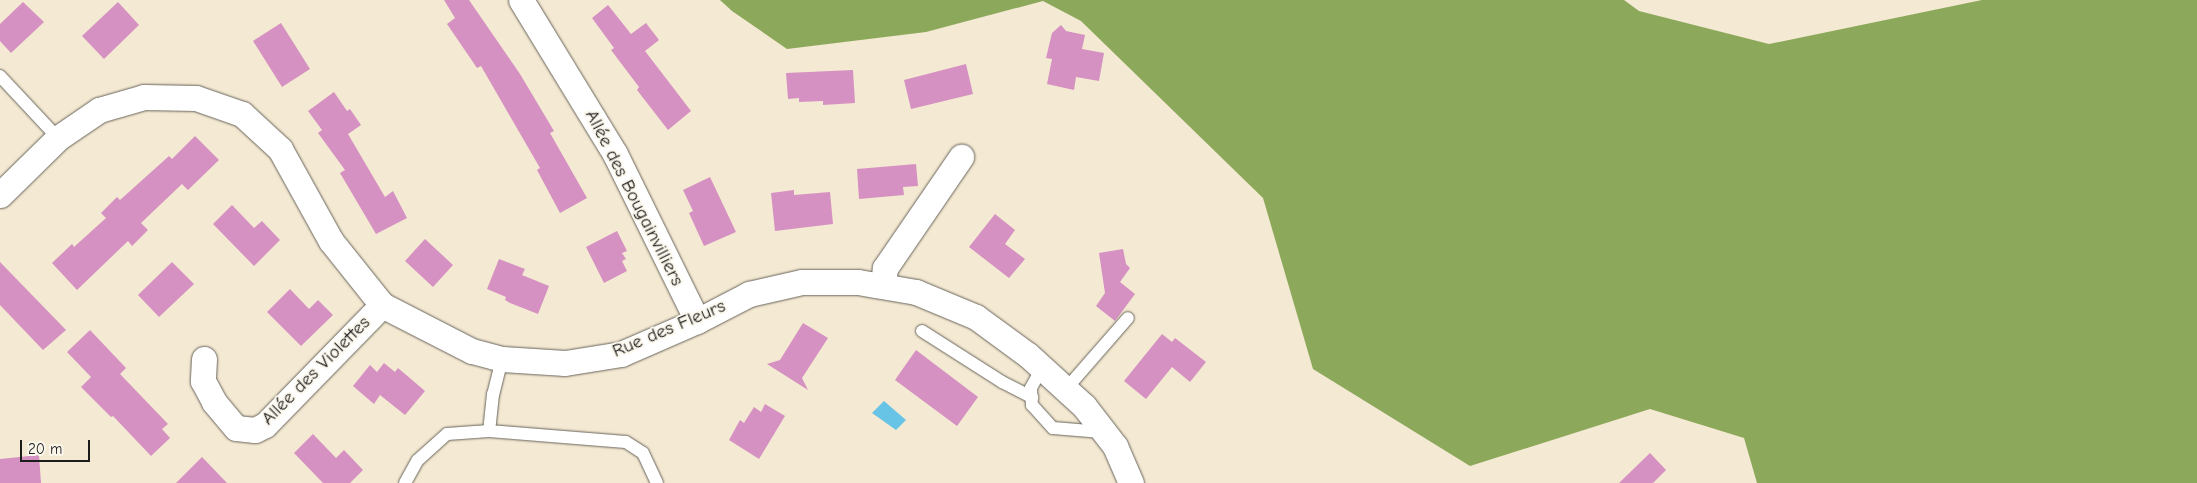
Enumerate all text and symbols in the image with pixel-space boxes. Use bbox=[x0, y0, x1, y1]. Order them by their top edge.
street label: Allée des Bougainvilliers bbox=[580, 106, 688, 290]
street label: Rue des Fleurs bbox=[609, 295, 729, 363]
street label: Allée des Violettes bbox=[257, 312, 375, 430]
scale bar bbox=[22, 430, 92, 462]
text: 20 m bbox=[28, 440, 62, 458]

